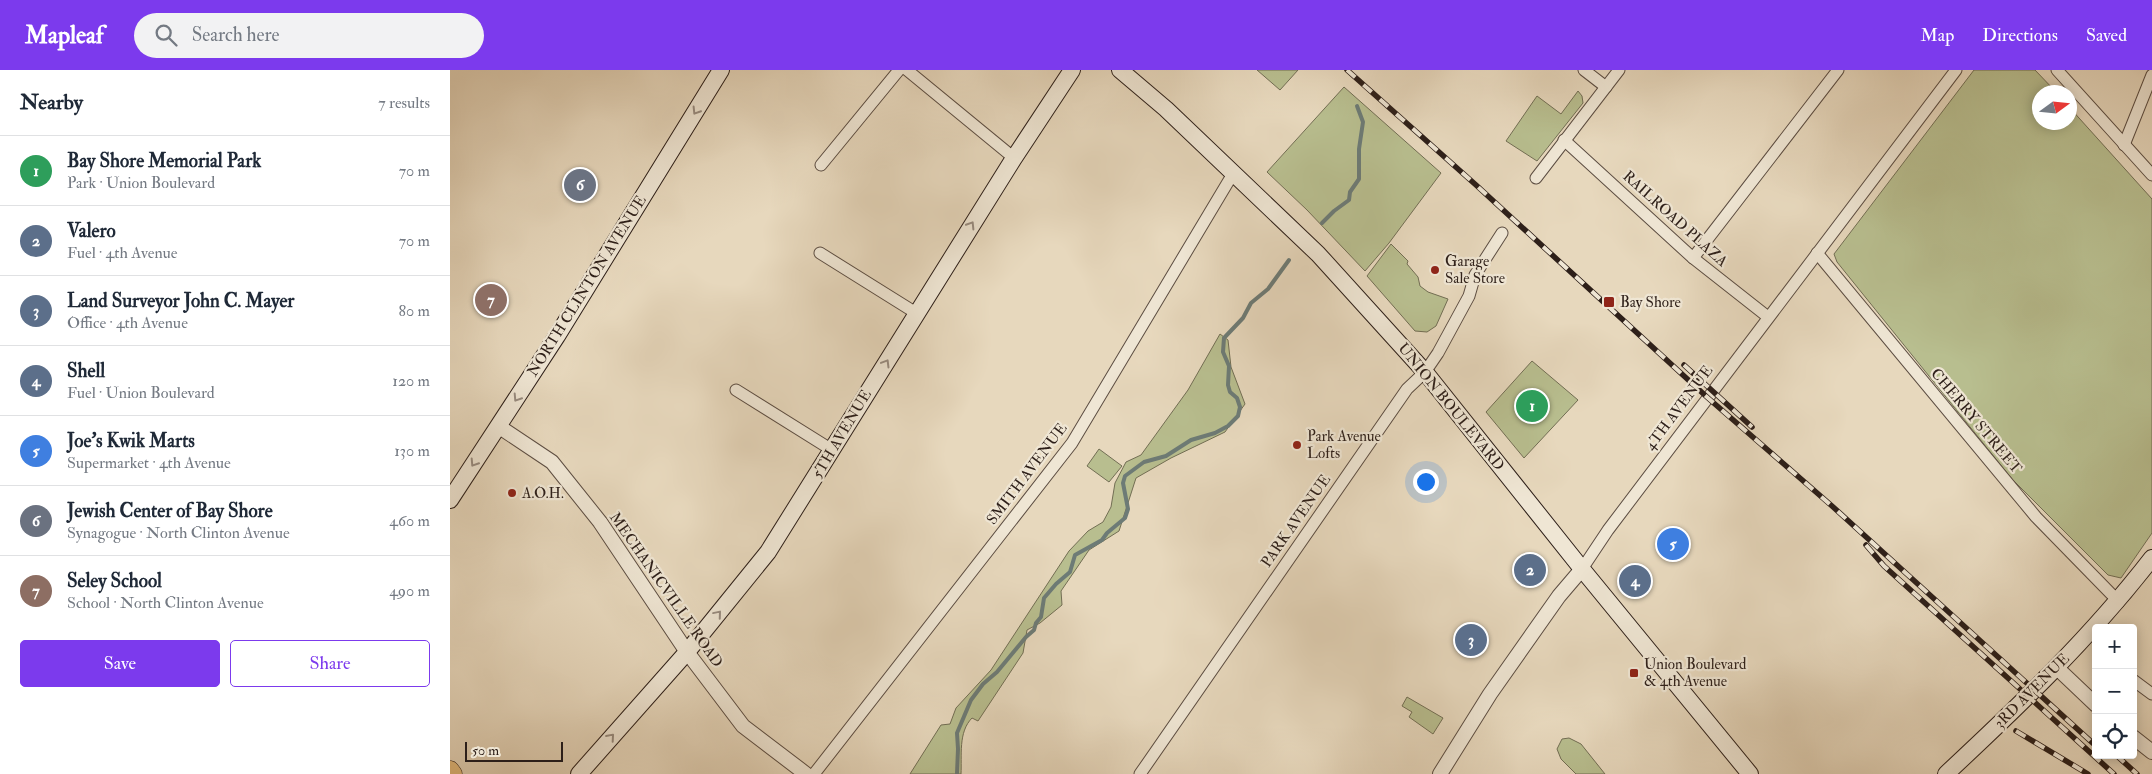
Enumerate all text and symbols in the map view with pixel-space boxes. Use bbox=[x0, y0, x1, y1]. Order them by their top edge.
search box bbox=[134, 13, 484, 58]
text: Mapleaf bbox=[25, 20, 104, 51]
icon: search bbox=[152, 21, 180, 49]
text: Search here bbox=[192, 23, 279, 47]
text: Map bbox=[1921, 24, 1954, 47]
text: Directions bbox=[1982, 24, 2058, 47]
text: Saved bbox=[2086, 24, 2127, 47]
north arrow bbox=[2032, 85, 2077, 130]
text: Nearby bbox=[20, 89, 83, 116]
text: 7 results bbox=[378, 93, 430, 113]
one-way arrow bbox=[692, 106, 702, 115]
text: Bay Shore Memorial Park bbox=[67, 149, 261, 173]
text: 1 bbox=[33, 161, 39, 181]
text: 70 m bbox=[399, 161, 430, 181]
pin: 6 bbox=[564, 166, 596, 204]
street label: RAILROAD PLAZA bbox=[1619, 167, 1732, 271]
text: Park · Union Boulevard bbox=[67, 173, 215, 193]
street label: NORTH CLINTON AVENUE bbox=[523, 192, 651, 380]
text: Valero bbox=[67, 219, 116, 243]
one-way arrow bbox=[965, 221, 975, 230]
text: 2 bbox=[32, 231, 40, 251]
text: 70 m bbox=[399, 231, 430, 251]
text: Fuel · 4th Avenue bbox=[67, 243, 178, 263]
place label: Garage Sale Store bbox=[1445, 252, 1505, 288]
marker: Garage Sale Store bbox=[1429, 264, 1441, 276]
pin: 7 bbox=[475, 281, 507, 319]
text: Land Surveyor John C. Mayer bbox=[67, 289, 294, 313]
place label: Bay Shore bbox=[1620, 293, 1681, 312]
marker: Bay Shore bbox=[1602, 295, 1616, 309]
text: 3 bbox=[33, 301, 39, 321]
text: 80 m bbox=[399, 301, 430, 321]
text: Office · 4th Avenue bbox=[67, 313, 188, 333]
street label: UNION BOULEVARD bbox=[1394, 339, 1508, 475]
text: Shell bbox=[67, 359, 105, 383]
one-way arrow bbox=[879, 359, 889, 368]
street label: 4TH AVENUE bbox=[1641, 362, 1717, 454]
street label: CHERRY STREET bbox=[1926, 365, 2026, 477]
text: 4 bbox=[32, 371, 40, 391]
text: 120 m bbox=[392, 371, 430, 391]
text: Fuel · Union Boulevard bbox=[67, 383, 215, 403]
street label: 5TH AVENUE bbox=[808, 386, 876, 482]
pin: 1 bbox=[1516, 387, 1548, 425]
one-way arrow bbox=[514, 392, 523, 401]
street label: SMITH AVENUE bbox=[983, 419, 1072, 529]
place label: Park Avenue Lofts bbox=[1307, 427, 1381, 463]
text: Joe's Kwik Marts bbox=[67, 429, 195, 453]
marker: Park Avenue Lofts bbox=[1291, 439, 1303, 451]
text: 5 bbox=[32, 441, 40, 461]
text: 130 m bbox=[394, 441, 430, 461]
text: Supermarket · 4th Avenue bbox=[67, 453, 231, 473]
one-way arrow bbox=[471, 457, 480, 467]
your location bbox=[1413, 469, 1439, 495]
street label: PARK AVENUE bbox=[1257, 471, 1335, 571]
place label: A.O.H. bbox=[521, 484, 564, 503]
marker: A.O.H. bbox=[506, 487, 518, 499]
text: Jewish Center of Bay Shore bbox=[67, 499, 273, 523]
street label: MECHANICVILLE ROAD bbox=[605, 509, 727, 671]
text: 6 bbox=[32, 511, 40, 531]
text: 460 m bbox=[389, 511, 430, 531]
text: Synagogue · North Clinton Avenue bbox=[67, 523, 290, 543]
pin: 5 bbox=[1657, 525, 1689, 563]
pin: 2 bbox=[1514, 551, 1546, 589]
pin: 4 bbox=[1619, 562, 1651, 600]
text: Seley School bbox=[67, 569, 162, 593]
text: 7 bbox=[32, 581, 40, 601]
text: 490 m bbox=[389, 581, 430, 601]
text: School · North Clinton Avenue bbox=[67, 593, 264, 613]
one-way arrow bbox=[712, 611, 721, 620]
pin: 3 bbox=[1455, 621, 1487, 659]
map controls bbox=[2092, 624, 2137, 759]
button: + bbox=[2092, 624, 2137, 669]
button: Save bbox=[20, 640, 220, 687]
button: Share bbox=[230, 640, 430, 687]
street label: 3RD AVENUE bbox=[1990, 649, 2074, 733]
place label: Union Boulevard & 4th Avenue bbox=[1644, 655, 1747, 691]
marker: Union Boulevard & 4th Avenue bbox=[1628, 667, 1640, 679]
button: − bbox=[2092, 669, 2137, 714]
button: locate bbox=[2092, 714, 2137, 759]
one-way arrow bbox=[605, 734, 614, 743]
scale bar bbox=[465, 739, 562, 762]
text: 50 m bbox=[472, 742, 499, 759]

